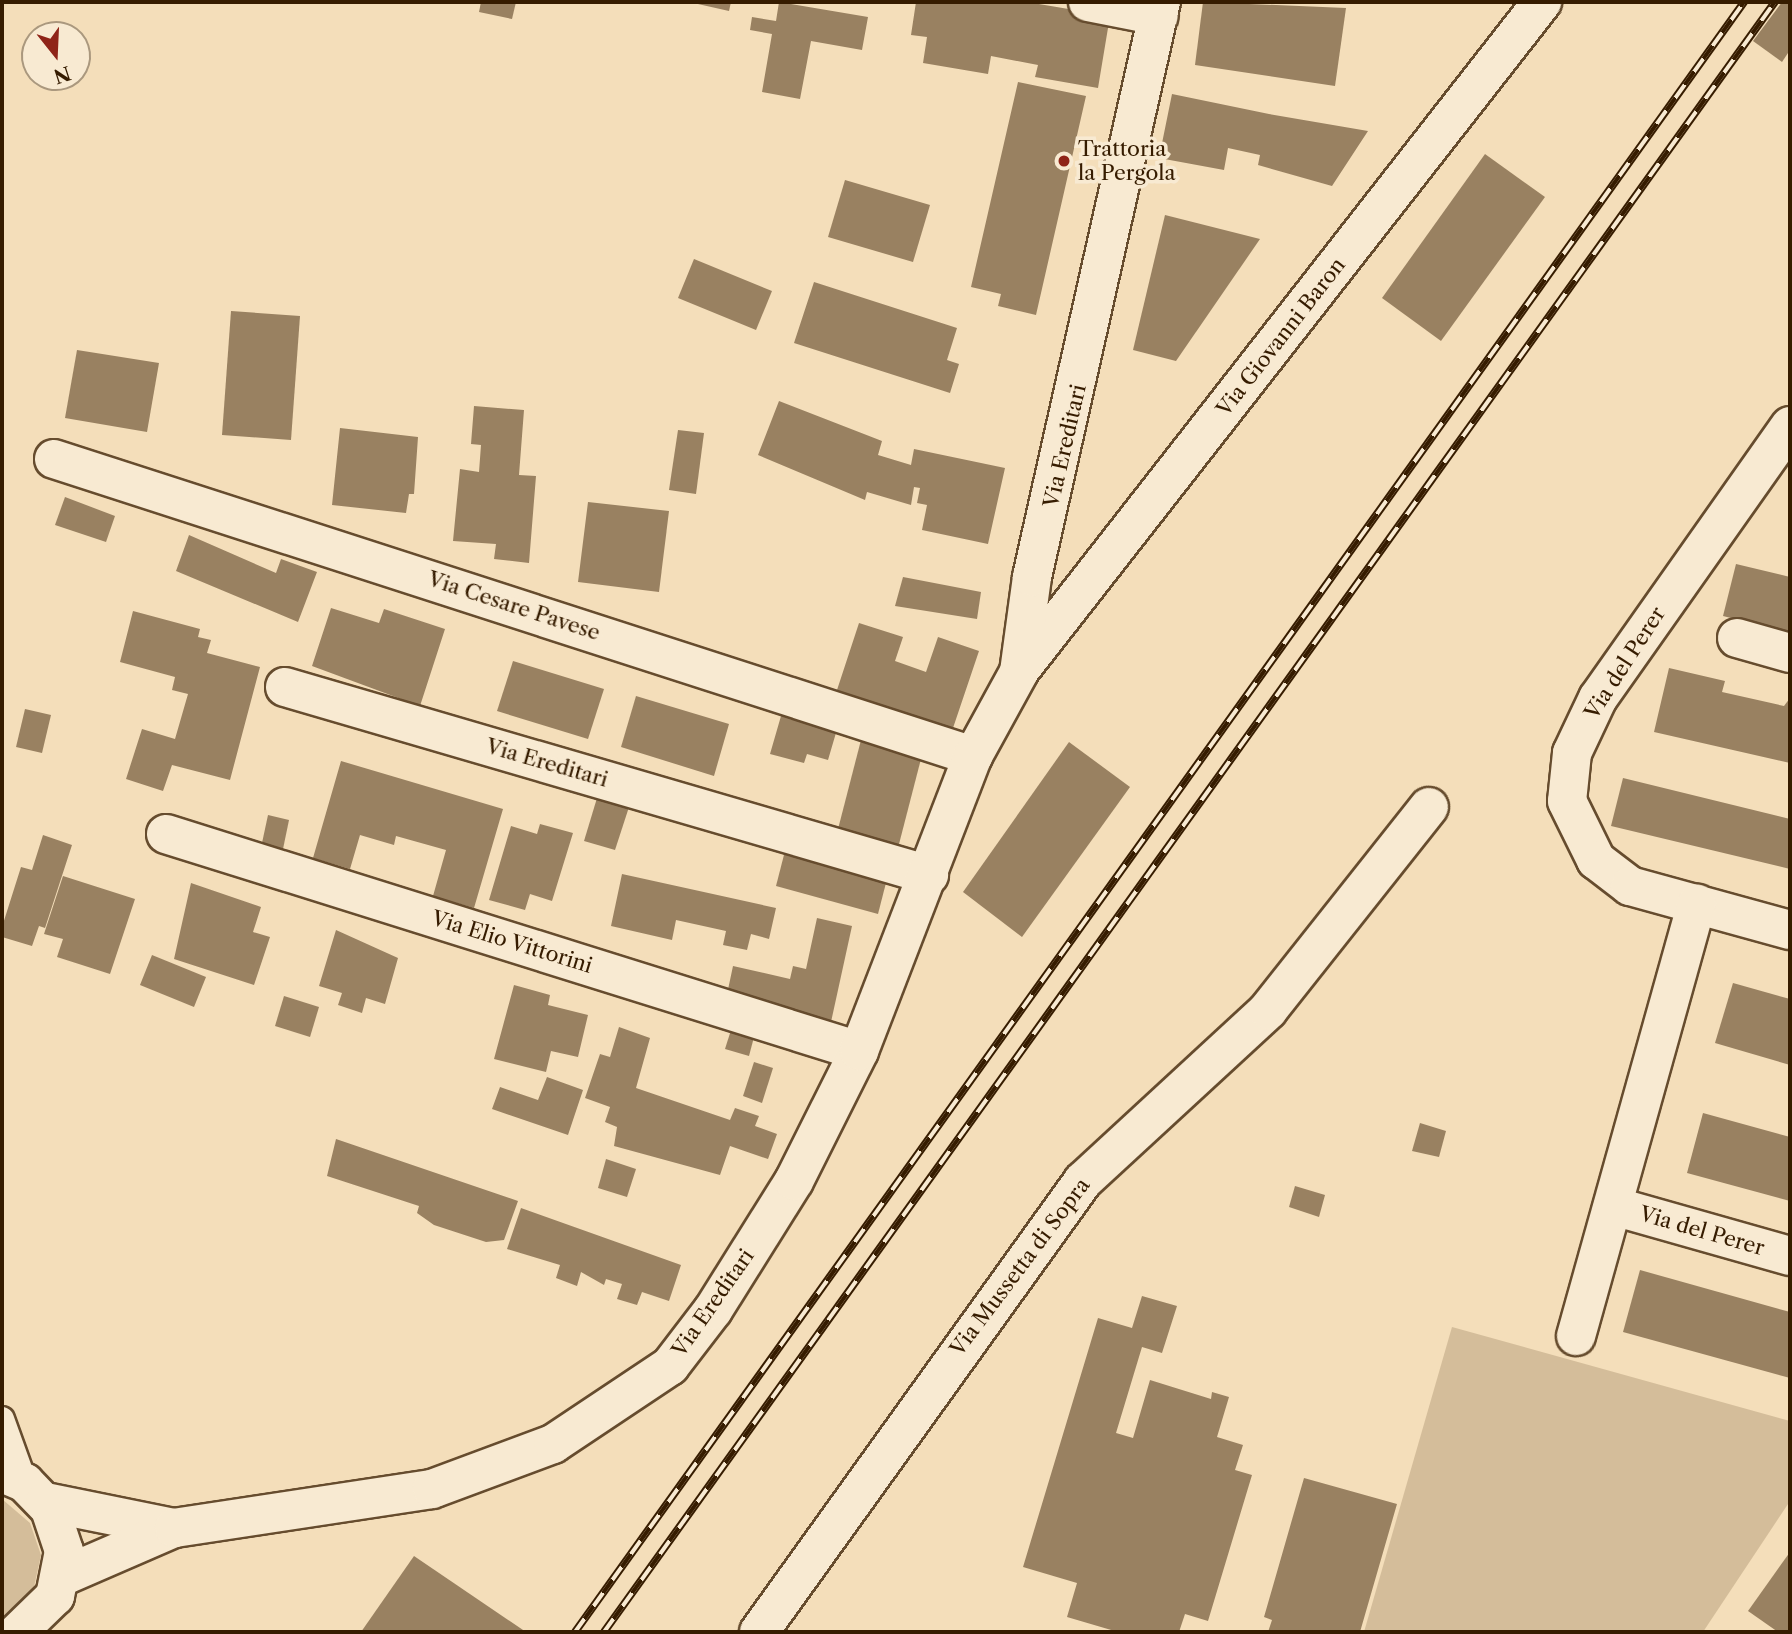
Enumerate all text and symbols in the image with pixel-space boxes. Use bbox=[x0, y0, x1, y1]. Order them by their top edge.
north arrow bbox=[21, 21, 91, 91]
text: N bbox=[51, 61, 73, 88]
place label: Trattoria la Pergola bbox=[1078, 136, 1176, 186]
marker: Trattoria la Pergola bbox=[1056, 153, 1072, 169]
street label: Via Giovanni Baron bbox=[1211, 253, 1351, 421]
street label: Via Ereditari bbox=[1039, 382, 1091, 510]
street label: Via Cesare Pavese bbox=[425, 566, 603, 646]
street label: Via del Perer bbox=[1579, 602, 1671, 724]
street label: Via Ereditari bbox=[483, 734, 611, 792]
street label: Via Elio Vittorini bbox=[428, 905, 596, 979]
street label: Via Mussetta di Sopra bbox=[945, 1173, 1095, 1361]
street label: Via del Perer bbox=[1637, 1201, 1767, 1261]
street label: Via Ereditari bbox=[667, 1244, 759, 1362]

